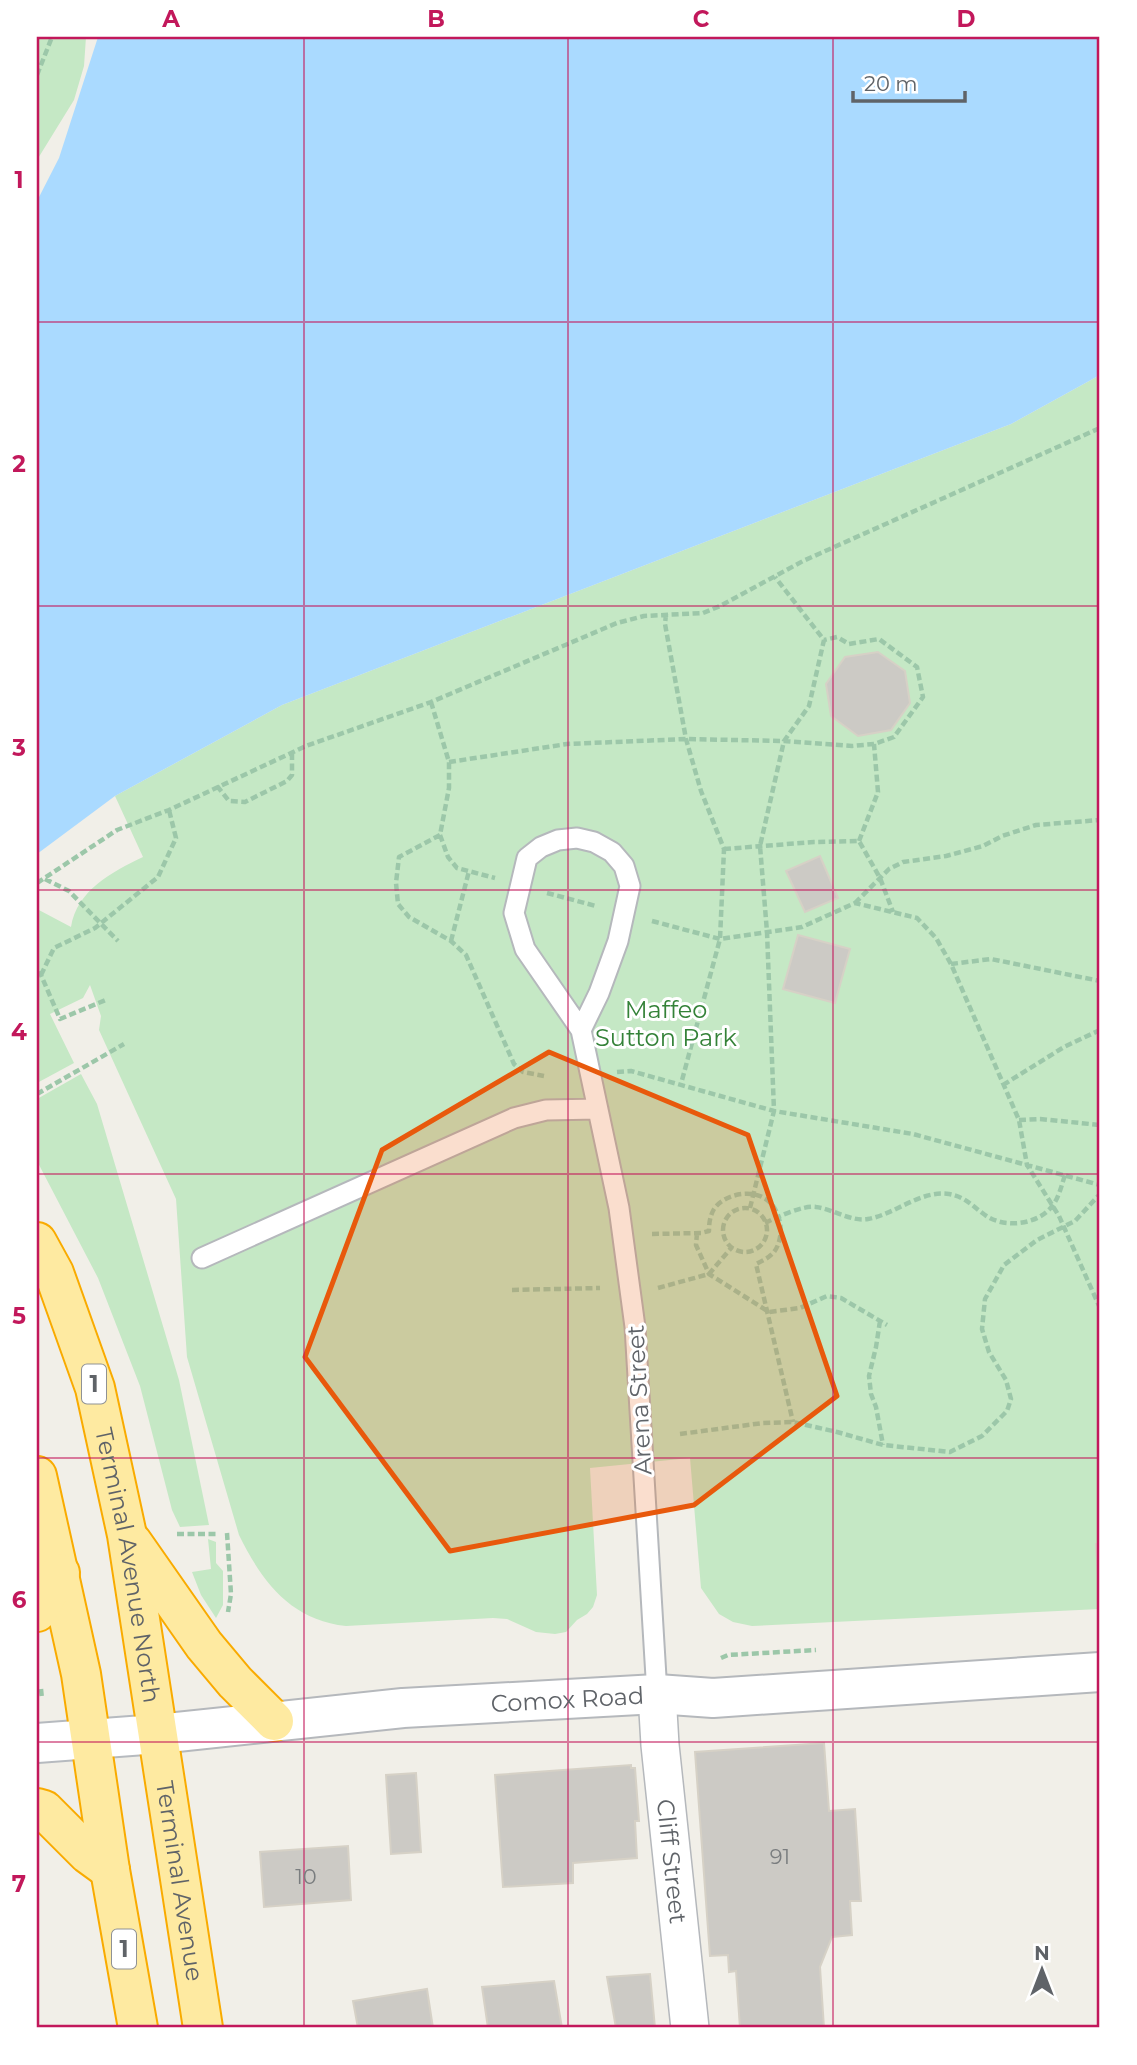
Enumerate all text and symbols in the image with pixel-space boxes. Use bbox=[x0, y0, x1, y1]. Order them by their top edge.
text: A bbox=[161, 5, 180, 33]
text: B bbox=[427, 5, 445, 33]
text: C bbox=[693, 5, 710, 33]
text: D bbox=[957, 5, 976, 33]
scale bar bbox=[853, 60, 965, 104]
text: 20 m bbox=[864, 71, 918, 96]
text: 1 bbox=[14, 166, 24, 194]
text: 2 bbox=[12, 450, 26, 478]
text: 3 bbox=[11, 734, 26, 762]
park label: Maffeo Sutton Park bbox=[595, 995, 738, 1052]
text: 4 bbox=[11, 1018, 27, 1046]
text: 5 bbox=[12, 1302, 26, 1330]
street label: Arena Street bbox=[621, 1324, 657, 1476]
road number: 1 bbox=[82, 1364, 106, 1404]
street label: Terminal Avenue North bbox=[90, 1425, 167, 1705]
text: 6 bbox=[12, 1586, 27, 1614]
street label: Comox Road bbox=[490, 1680, 645, 1718]
street label: Terminal Avenue bbox=[151, 1779, 210, 1983]
street label: Cliff Street bbox=[651, 1797, 693, 1925]
house number: 91 bbox=[770, 1844, 790, 1869]
house number: 10 bbox=[295, 1864, 317, 1889]
text: 7 bbox=[12, 1870, 26, 1898]
road number: 1 bbox=[112, 1930, 136, 1968]
north arrow bbox=[1007, 1936, 1078, 2006]
text: N bbox=[1034, 1942, 1050, 1965]

